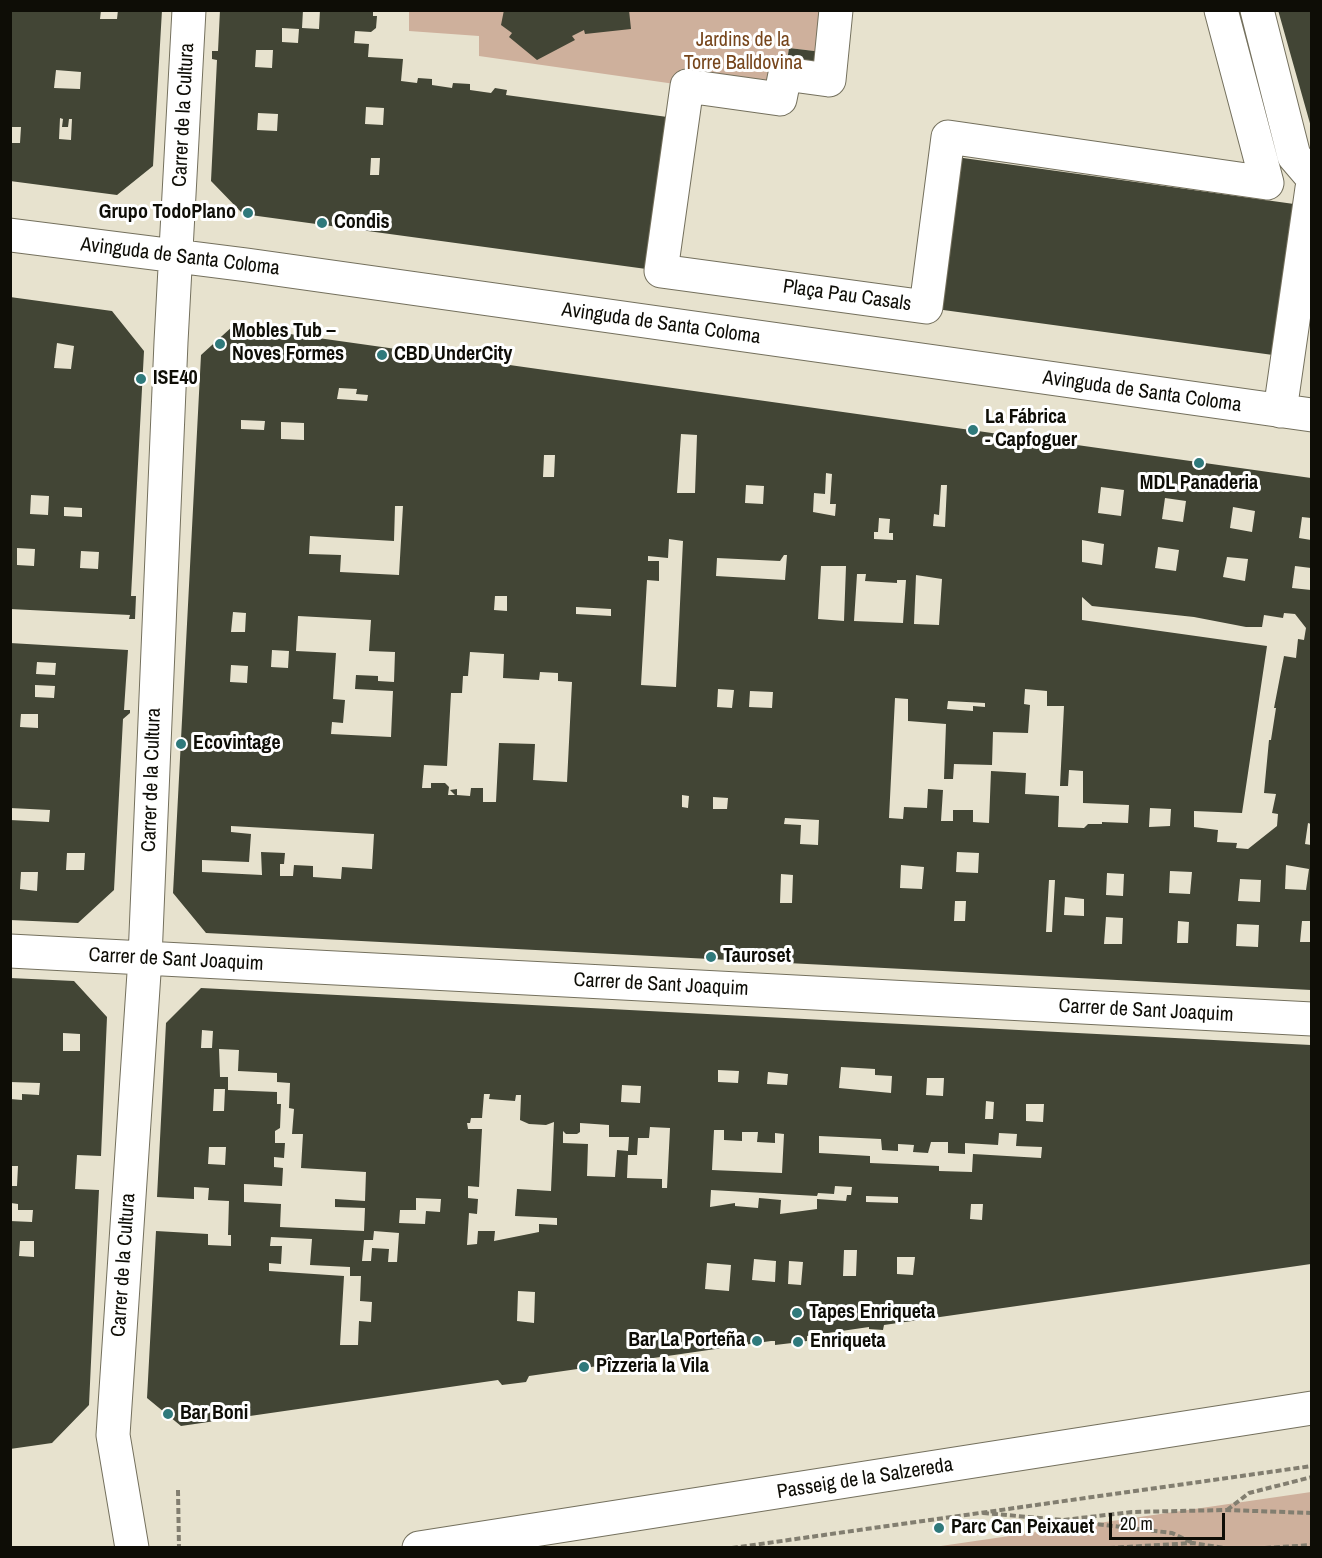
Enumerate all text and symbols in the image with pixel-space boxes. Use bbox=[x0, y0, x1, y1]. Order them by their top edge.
park label: Jardins de la Torre Balldovina bbox=[684, 29, 802, 76]
street label: Carrer de la Cultura bbox=[168, 42, 200, 188]
place label: Grupo TodoPlano bbox=[99, 201, 236, 225]
marker: Grupo TodoPlano bbox=[241, 206, 255, 220]
place label: Condis bbox=[334, 211, 390, 235]
marker: Condis bbox=[315, 216, 329, 230]
street label: Avinguda de Santa Coloma bbox=[79, 233, 281, 281]
street label: Plaça Pau Casals bbox=[781, 275, 913, 317]
street label: Avinguda de Santa Coloma bbox=[560, 298, 762, 350]
place label: Mobles Tub – Noves Formes bbox=[232, 320, 344, 367]
marker: Mobles Tub – Noves Formes bbox=[213, 337, 227, 351]
place label: CBD UnderCity bbox=[394, 343, 512, 367]
marker: CBD UnderCity bbox=[375, 348, 389, 362]
street label: Avinguda de Santa Coloma bbox=[1041, 366, 1243, 418]
place label: ISE40 bbox=[153, 367, 198, 391]
marker: ISE40 bbox=[134, 372, 148, 386]
place label: La Fábrica - Capfoguer bbox=[985, 406, 1077, 453]
marker: La Fábrica - Capfoguer bbox=[966, 423, 980, 437]
marker: MDL Panaderia bbox=[1192, 456, 1206, 470]
place label: MDL Panaderia bbox=[1140, 472, 1258, 496]
street label: Carrer de la Cultura bbox=[137, 708, 167, 852]
place label: Ecovintage bbox=[193, 732, 280, 756]
marker: Ecovintage bbox=[174, 737, 188, 751]
street label: Carrer de Sant Joaquim bbox=[88, 943, 264, 977]
place label: Tauroset bbox=[723, 945, 791, 969]
marker: Tauroset bbox=[704, 950, 718, 964]
street label: Carrer de Sant Joaquim bbox=[573, 968, 749, 1002]
street label: Carrer de Sant Joaquim bbox=[1058, 994, 1234, 1028]
street label: Carrer de la Cultura bbox=[107, 1192, 141, 1338]
place label: Tapes Enriqueta bbox=[809, 1301, 935, 1325]
marker: Tapes Enriqueta bbox=[790, 1306, 804, 1320]
place label: Bar La Porteña bbox=[628, 1329, 745, 1353]
place label: Enriqueta bbox=[810, 1330, 886, 1354]
marker: Bar La Porteña bbox=[750, 1334, 764, 1348]
marker: Enriqueta bbox=[791, 1335, 805, 1349]
place label: Pîzzeria la Vila bbox=[596, 1355, 709, 1379]
marker: Pîzzeria la Vila bbox=[577, 1360, 591, 1374]
place label: Bar Boni bbox=[180, 1402, 248, 1426]
marker: Bar Boni bbox=[161, 1407, 175, 1421]
street label: Passeig de la Salzereda bbox=[775, 1453, 955, 1505]
scale bar bbox=[1112, 1501, 1228, 1539]
text: 20 m bbox=[1120, 1511, 1153, 1536]
place label: Parc Can Peixauet bbox=[951, 1516, 1094, 1540]
marker: Parc Can Peixauet bbox=[932, 1521, 946, 1535]

